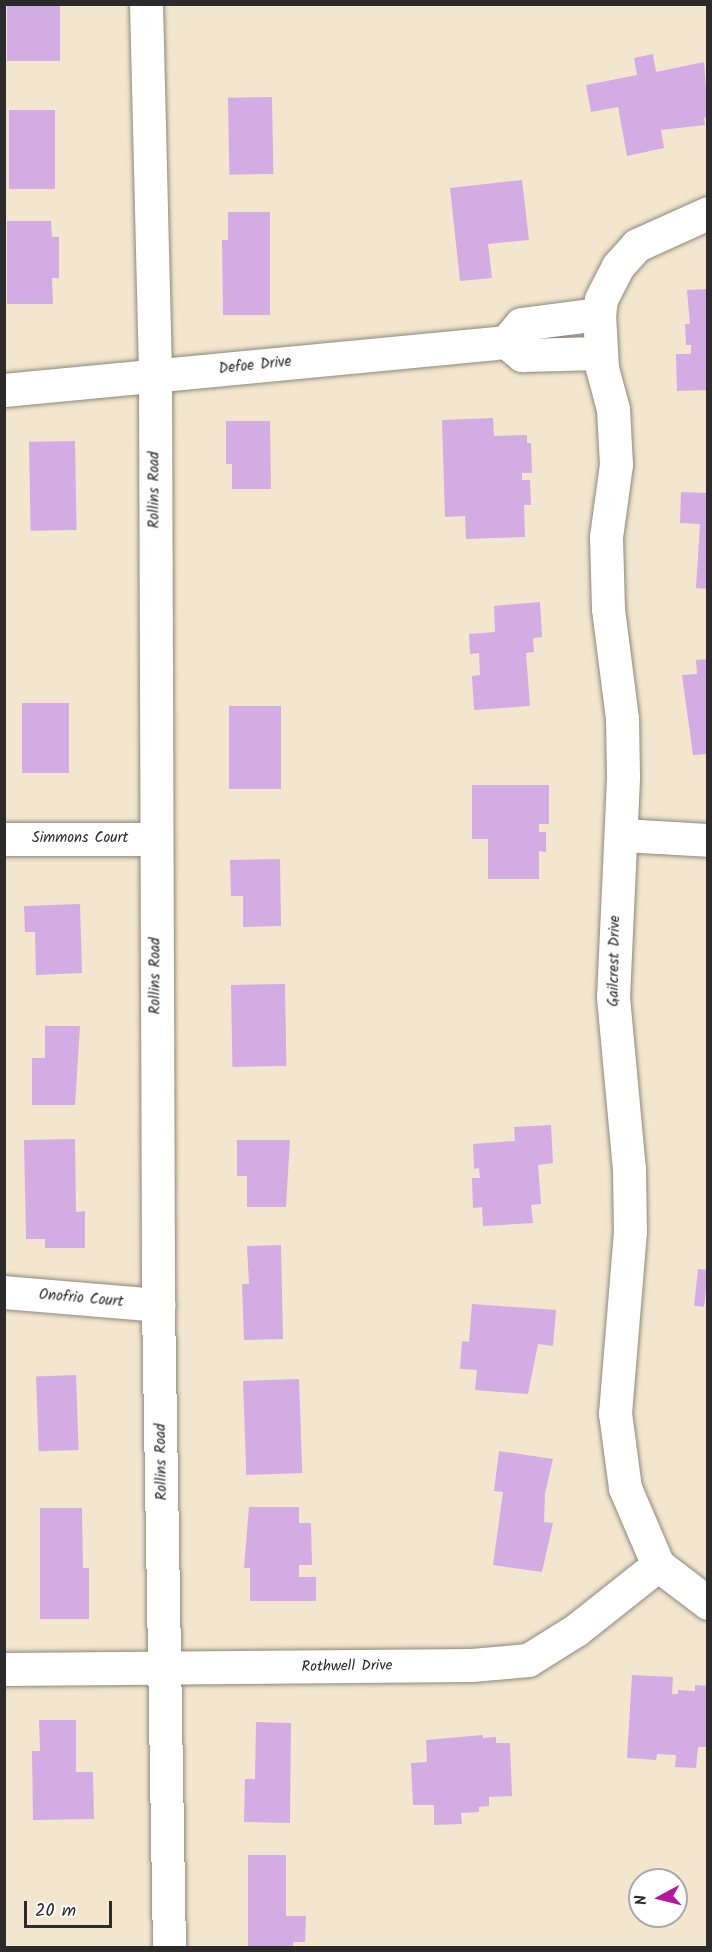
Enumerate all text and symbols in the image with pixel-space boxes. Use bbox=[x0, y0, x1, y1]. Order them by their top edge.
street label: Defoe Drive bbox=[218, 353, 292, 379]
street label: Rollins Road bbox=[146, 452, 164, 528]
street label: Simmons Court bbox=[32, 830, 128, 848]
street label: Gailcrest Drive bbox=[605, 915, 625, 1007]
street label: Rollins Road bbox=[147, 938, 165, 1014]
street label: Onofrio Court bbox=[38, 1286, 124, 1312]
street label: Rollins Road bbox=[152, 1423, 172, 1501]
street label: Rothwell Drive bbox=[301, 1657, 393, 1677]
north arrow bbox=[628, 1868, 688, 1928]
scale bar bbox=[27, 1889, 116, 1927]
text: N bbox=[629, 1893, 655, 1907]
text: 20 m bbox=[35, 1897, 76, 1926]

